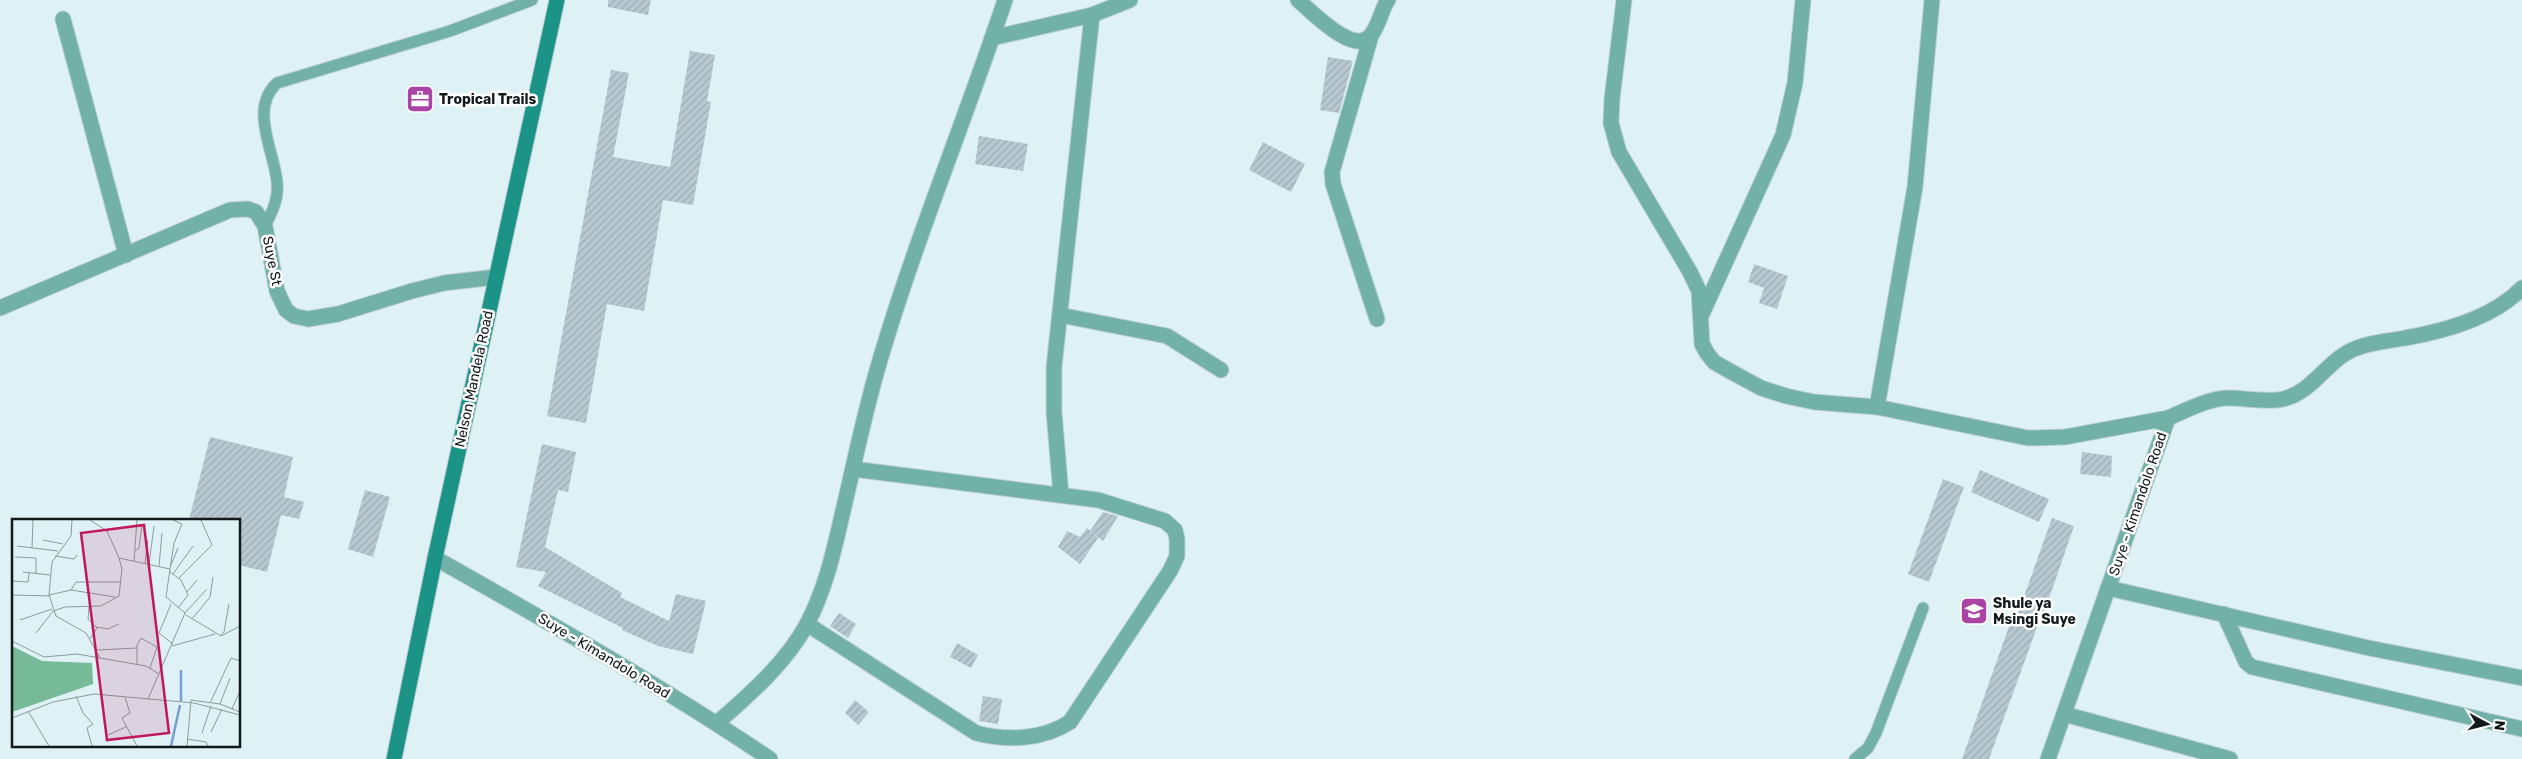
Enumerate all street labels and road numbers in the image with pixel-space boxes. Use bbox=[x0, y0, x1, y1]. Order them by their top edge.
street label: Suye St bbox=[259, 235, 285, 288]
street label: Nelson Mandela Road bbox=[451, 309, 497, 449]
street label: Suye - Kimandolo Road bbox=[2105, 430, 2171, 578]
street label: Suye - Kimandolo Road bbox=[535, 610, 673, 702]

